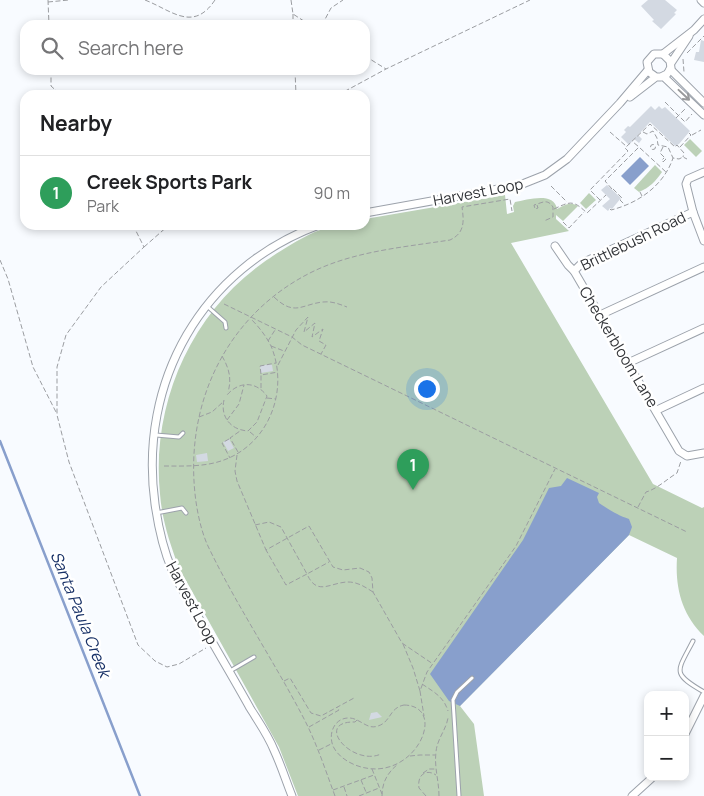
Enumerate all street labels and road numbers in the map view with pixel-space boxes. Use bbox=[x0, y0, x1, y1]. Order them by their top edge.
street label: Harvest Loop bbox=[431, 173, 525, 211]
street label: Brittlebush Road bbox=[577, 206, 689, 276]
street label: Checkerbloom Lane bbox=[575, 283, 664, 412]
street label: Harvest Loop bbox=[161, 558, 223, 648]

